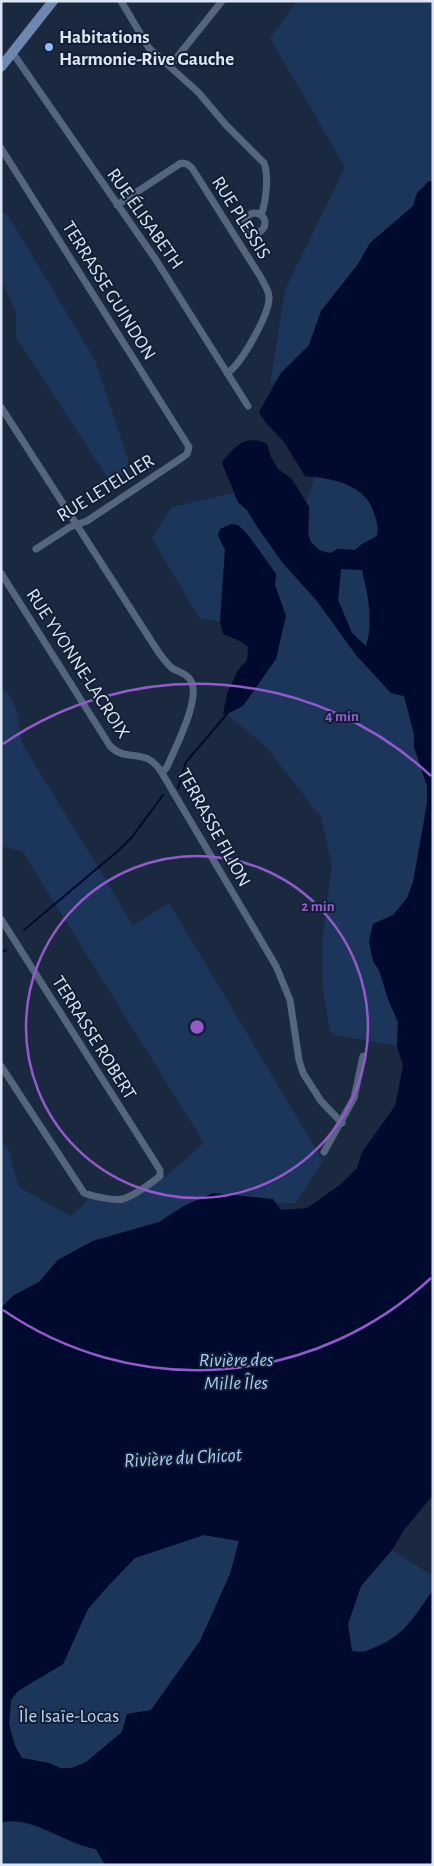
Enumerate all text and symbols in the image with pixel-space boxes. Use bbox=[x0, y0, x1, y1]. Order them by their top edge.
place label: Habitations Harmonie-Rive Gauche bbox=[59, 28, 234, 69]
marker: Habitations Harmonie-Rive Gauche bbox=[43, 41, 55, 53]
street label: RUE ÉLISABETH bbox=[103, 164, 188, 273]
street label: RUE PLESSIS bbox=[208, 173, 274, 262]
street label: TERRASSE GUINDON bbox=[58, 218, 159, 363]
street label: RUE LETELLIER bbox=[54, 451, 158, 526]
street label: RUE YVONNE-LACROIX bbox=[22, 586, 133, 742]
text: 4 min bbox=[325, 709, 359, 724]
street label: TERRASSE FILION bbox=[173, 765, 254, 890]
text: 2 min bbox=[301, 899, 335, 914]
street label: TERRASSE ROBERT bbox=[48, 973, 139, 1103]
centre of rings bbox=[188, 1018, 206, 1036]
water label: Rivière des Mille Îles bbox=[199, 1350, 274, 1393]
water label: Rivière du Chicot bbox=[123, 1445, 243, 1471]
park label: Île Isaïe-Locas bbox=[19, 1705, 119, 1726]

